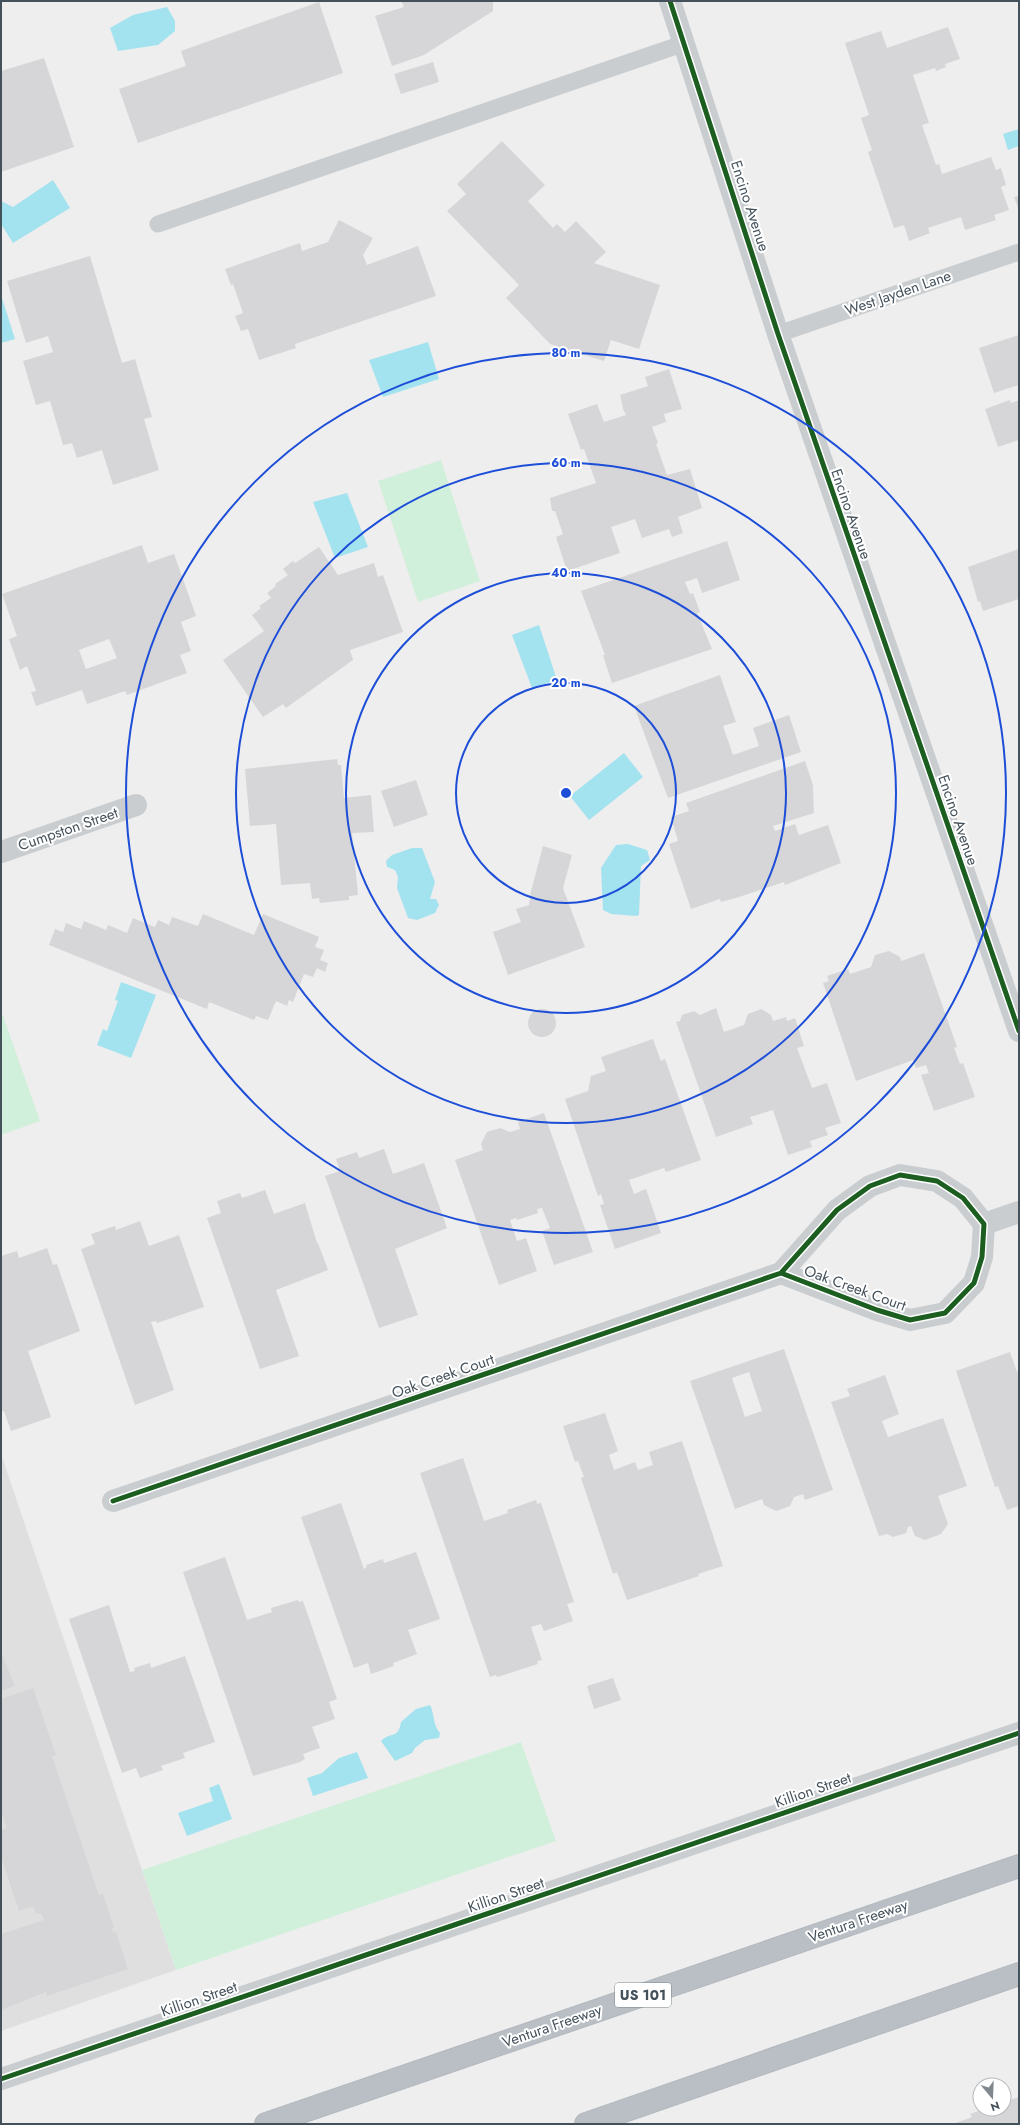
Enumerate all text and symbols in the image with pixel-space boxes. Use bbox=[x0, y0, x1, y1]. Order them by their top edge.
street label: Encino Avenue bbox=[725, 158, 775, 255]
street label: West Jayden Lane bbox=[842, 264, 954, 321]
text: 80 m bbox=[552, 344, 581, 362]
text: 60 m bbox=[551, 454, 581, 472]
street label: Encino Avenue bbox=[825, 466, 877, 563]
text: 40 m bbox=[551, 564, 581, 582]
text: 20 m bbox=[551, 674, 581, 692]
street label: Encino Avenue bbox=[932, 772, 984, 869]
centre of rings bbox=[559, 786, 573, 800]
street label: Cumpston Street bbox=[15, 801, 121, 856]
street label: Oak Creek Court bbox=[801, 1259, 909, 1317]
street label: Oak Creek Court bbox=[389, 1348, 498, 1404]
street label: Killion Street bbox=[772, 1767, 855, 1813]
street label: Killion Street bbox=[465, 1872, 548, 1918]
street label: Ventura Freeway bbox=[805, 1894, 911, 1948]
street label: Killion Street bbox=[158, 1976, 241, 2022]
road number: US 101 bbox=[615, 1983, 671, 2007]
street label: Ventura Freeway bbox=[499, 1999, 605, 2053]
north arrow bbox=[972, 2077, 1012, 2117]
text: N bbox=[989, 2097, 1002, 2115]

